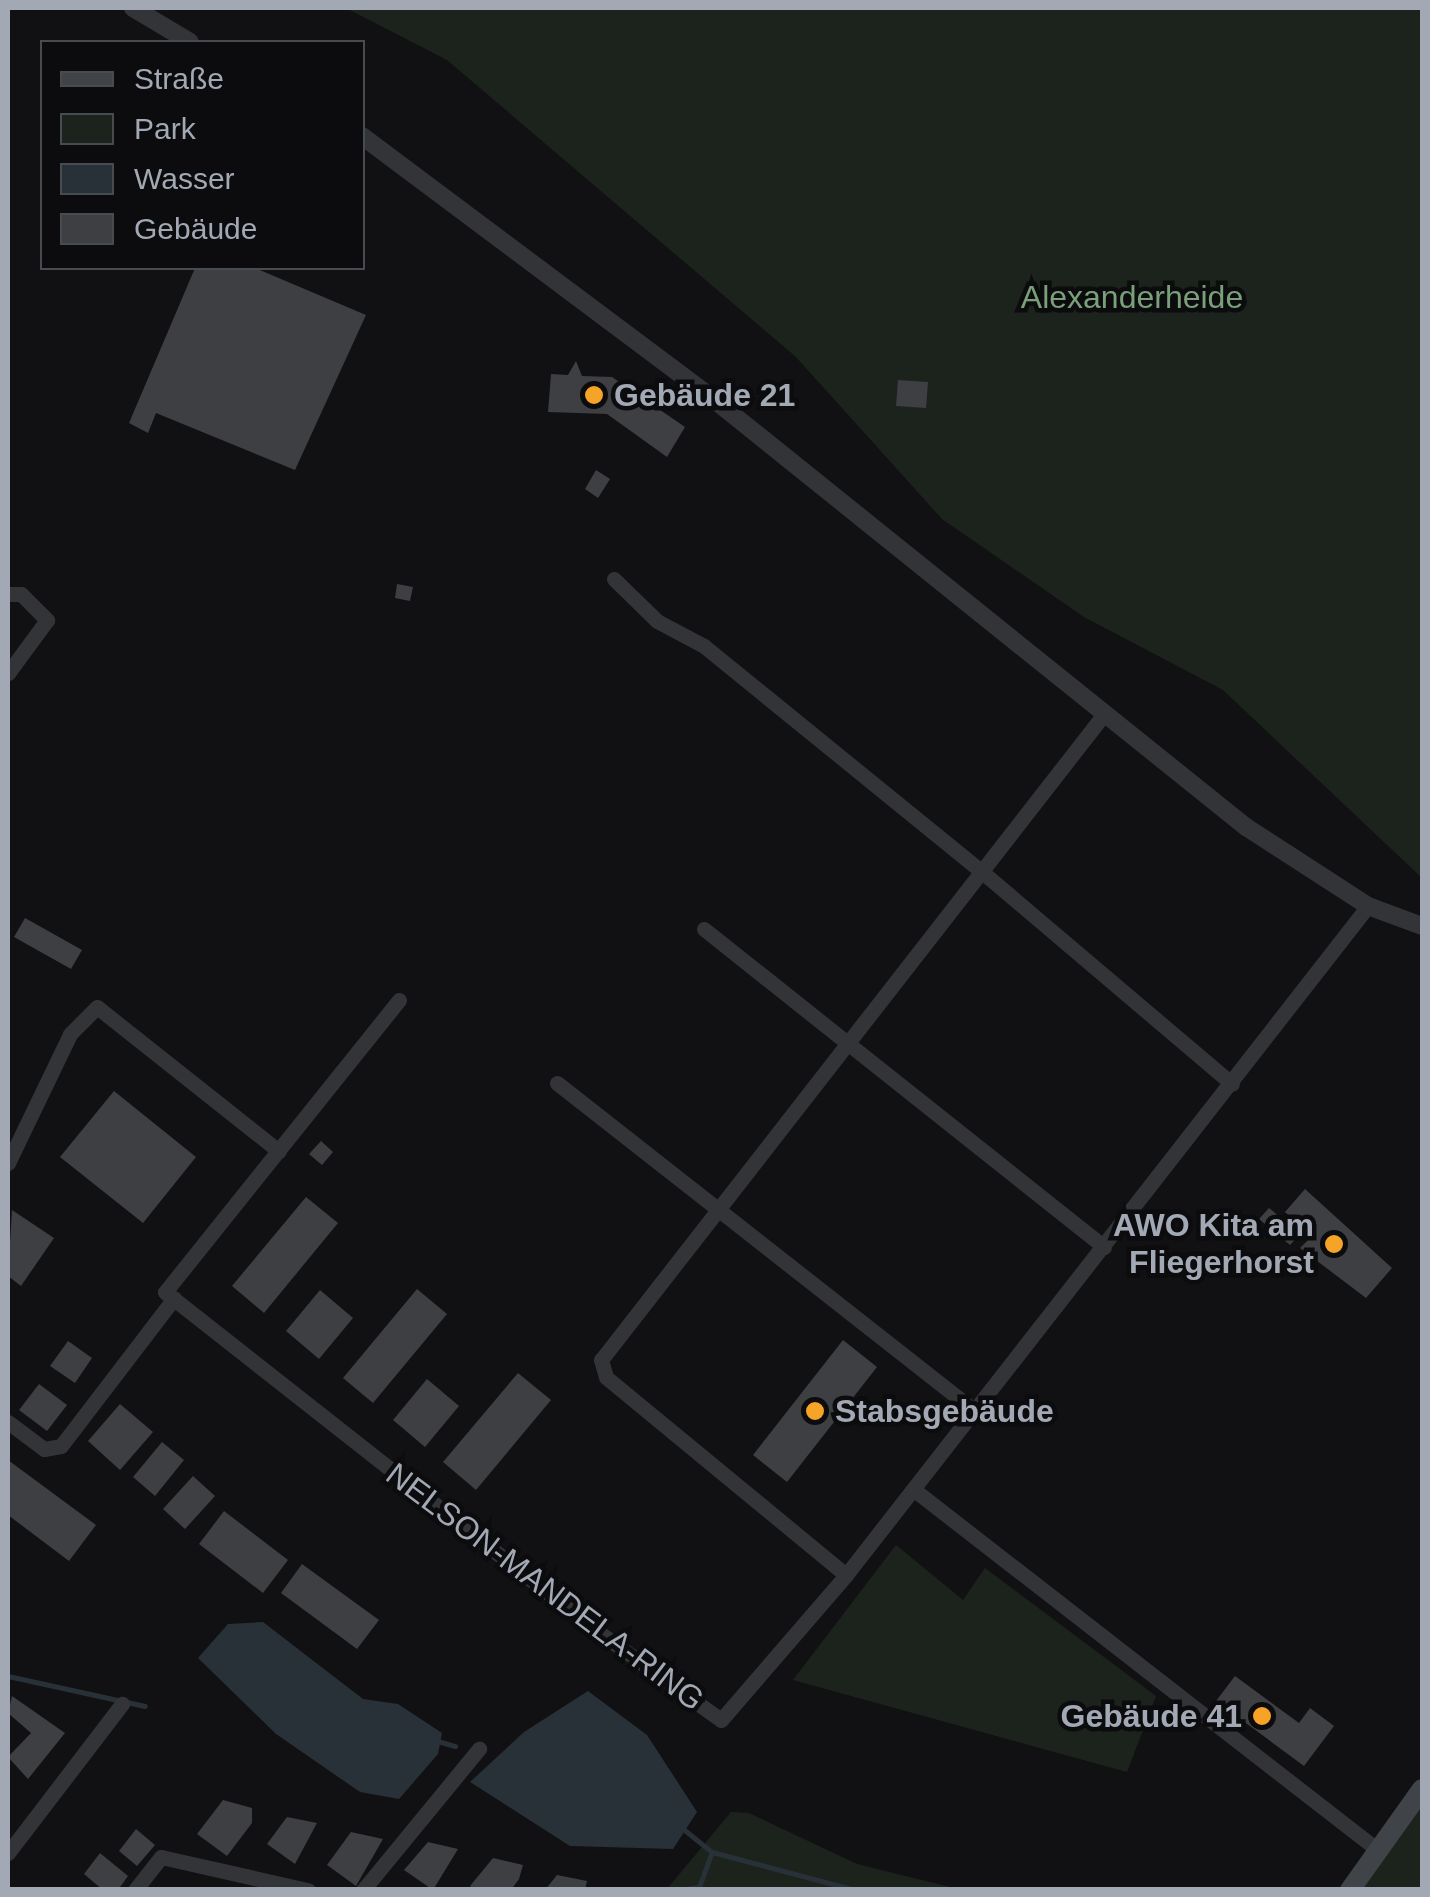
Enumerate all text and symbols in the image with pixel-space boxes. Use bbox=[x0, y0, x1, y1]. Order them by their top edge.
legend bbox=[40, 40, 365, 270]
text: Straße bbox=[134, 62, 224, 95]
text: Park bbox=[134, 112, 196, 145]
text: Wasser bbox=[134, 162, 235, 195]
text: Gebäude bbox=[134, 212, 257, 245]
park label: Alexanderheide bbox=[1021, 278, 1243, 316]
place label: Gebäude 21 bbox=[614, 376, 795, 414]
marker: Gebäude 21 bbox=[583, 384, 605, 406]
place label: AWO Kita am Fliegerhorst bbox=[1113, 1207, 1314, 1282]
marker: AWO Kita am Fliegerhorst bbox=[1323, 1233, 1345, 1255]
place label: Stabsgebäude bbox=[835, 1392, 1054, 1430]
marker: Stabsgebäude bbox=[804, 1400, 826, 1422]
street label: NELSON-MANDELA-RING bbox=[379, 1455, 711, 1719]
place label: Gebäude 41 bbox=[1061, 1697, 1242, 1735]
marker: Gebäude 41 bbox=[1251, 1705, 1273, 1727]

